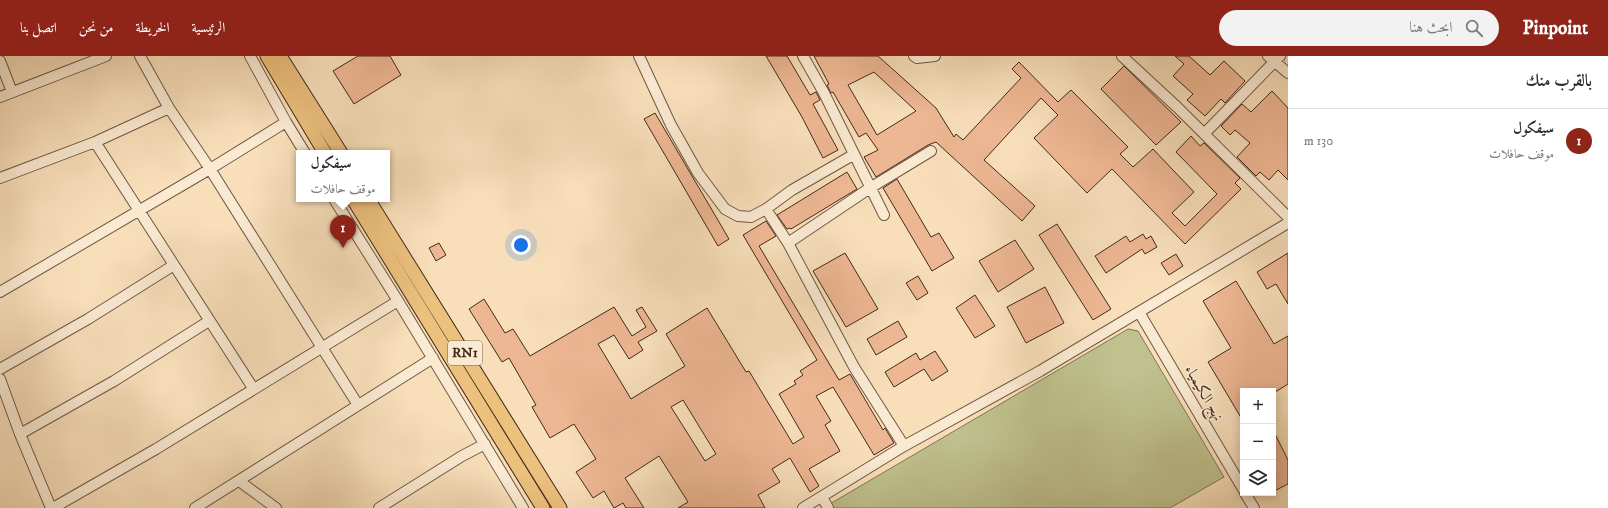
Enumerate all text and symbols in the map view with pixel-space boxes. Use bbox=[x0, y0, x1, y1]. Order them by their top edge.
search box bbox=[1219, 10, 1499, 46]
icon: search bbox=[1463, 17, 1485, 39]
text: Pinpoint bbox=[1523, 17, 1588, 40]
text: ابحث هنا bbox=[1409, 18, 1453, 37]
text: اتصل بنا bbox=[20, 19, 57, 37]
text: من نحن bbox=[79, 19, 114, 37]
text: الخريطة bbox=[136, 19, 170, 37]
text: الرئيسية bbox=[192, 19, 225, 37]
text: بالقرب منك bbox=[1526, 70, 1592, 92]
text: سيفكول bbox=[1513, 119, 1554, 138]
text: 130 m bbox=[1304, 133, 1333, 149]
text: 1 bbox=[1577, 133, 1581, 149]
text: موقف حافلات bbox=[1489, 146, 1554, 162]
popup bbox=[296, 150, 390, 202]
text: سيفكول bbox=[311, 154, 351, 173]
text: موقف حافلات bbox=[311, 181, 375, 197]
pin: 1 bbox=[330, 215, 356, 248]
your location bbox=[511, 235, 531, 255]
road number: RN1 bbox=[448, 341, 482, 365]
street label: نهج الكيمياء bbox=[1177, 362, 1228, 426]
map controls bbox=[1240, 388, 1276, 496]
button: + bbox=[1240, 388, 1276, 424]
button: − bbox=[1240, 424, 1276, 460]
button: layers bbox=[1240, 460, 1276, 496]

